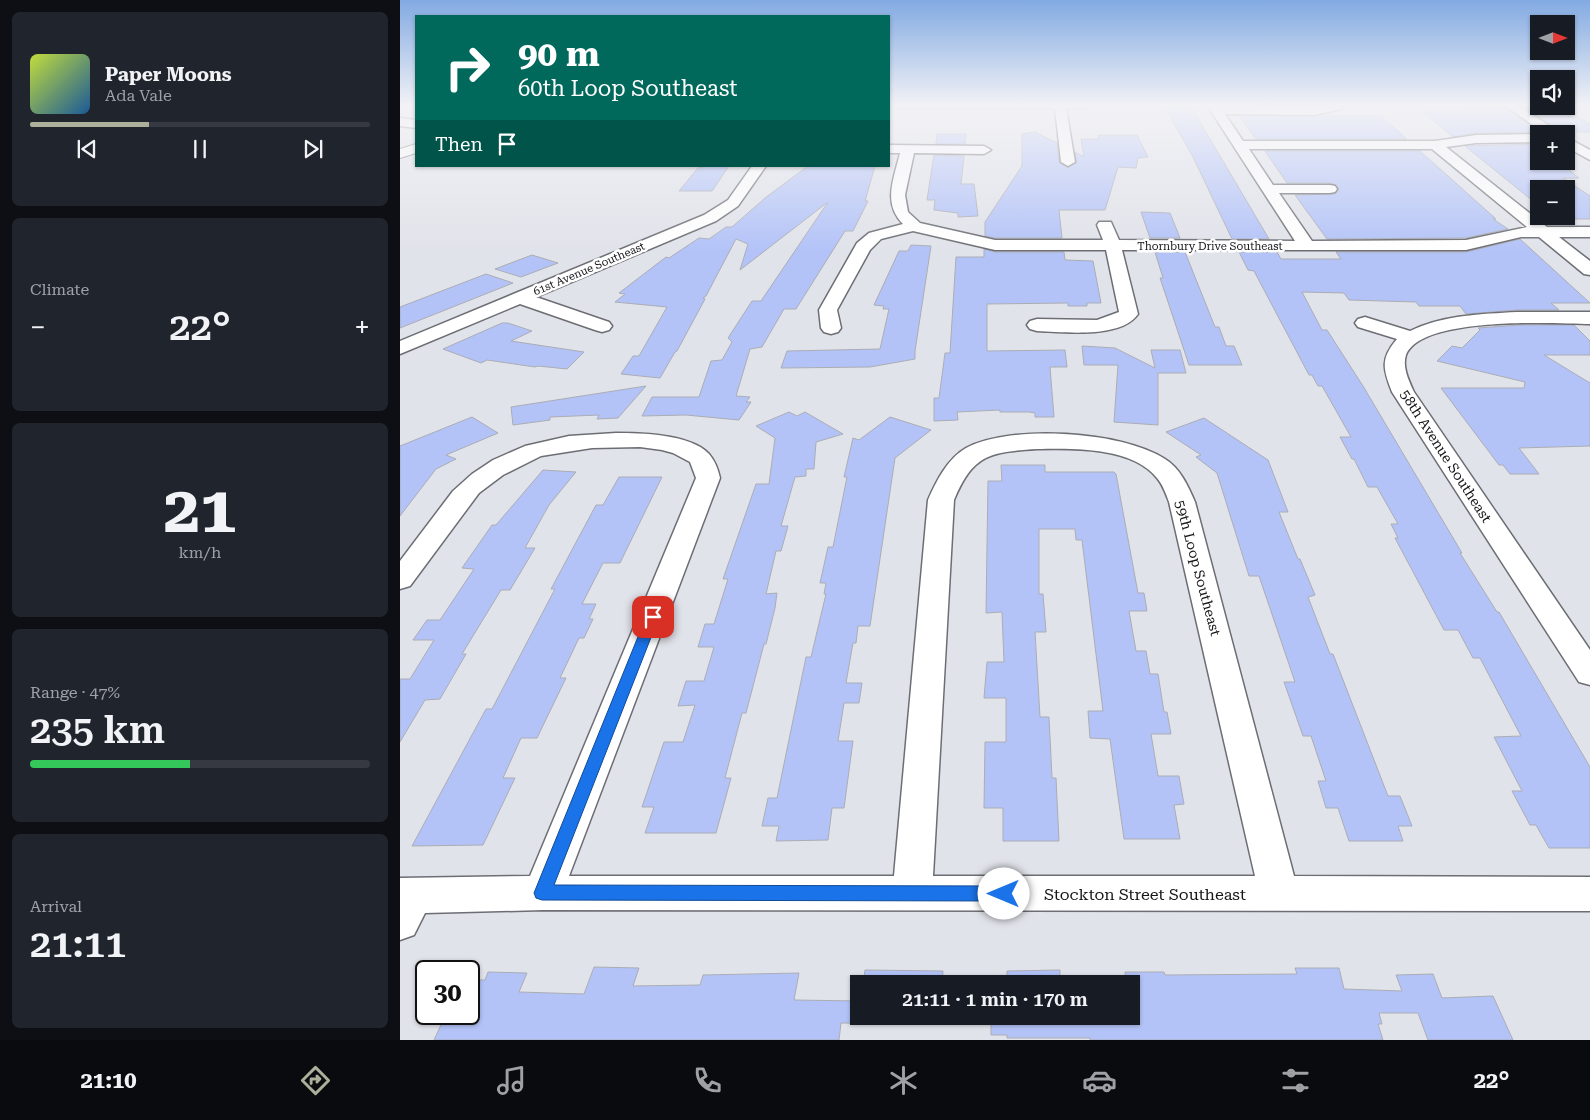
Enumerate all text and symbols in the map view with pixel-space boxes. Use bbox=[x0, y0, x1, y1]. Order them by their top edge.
north arrow bbox=[1530, 15, 1575, 60]
map controls bbox=[1530, 15, 1575, 225]
text: 90 m bbox=[518, 34, 600, 75]
icon: right bbox=[435, 35, 500, 100]
text: Paper Moons bbox=[105, 63, 232, 86]
button: sound bbox=[1530, 70, 1575, 115]
text: 60th Loop Southeast bbox=[518, 76, 738, 101]
text: Ada Vale bbox=[105, 86, 172, 105]
button: + bbox=[1530, 125, 1575, 170]
icon: arrive bbox=[493, 130, 521, 158]
text: Then bbox=[435, 133, 483, 156]
icon: previous bbox=[73, 135, 101, 163]
icon: pause bbox=[186, 135, 214, 163]
icon: next bbox=[299, 135, 327, 163]
button: − bbox=[1530, 180, 1575, 225]
street label: 61st Avenue Southeast bbox=[531, 240, 647, 298]
street label: Thornbury Drive Southeast bbox=[1137, 240, 1283, 253]
text: Climate bbox=[30, 280, 89, 299]
text: 22° bbox=[169, 305, 231, 349]
text: − bbox=[30, 311, 46, 344]
text: + bbox=[354, 311, 370, 344]
street label: 58th Avenue Southeast bbox=[1397, 387, 1495, 525]
text: 21 bbox=[164, 472, 236, 548]
street label: 59th Loop Southeast bbox=[1172, 498, 1224, 638]
text: km/h bbox=[179, 543, 221, 562]
pin bbox=[632, 596, 674, 638]
icon: arrive bbox=[639, 603, 667, 631]
text: Range · 47% bbox=[30, 683, 120, 702]
text: 235 km bbox=[30, 708, 165, 752]
position arrow bbox=[977, 867, 1029, 919]
street label: Stockton Street Southeast bbox=[1044, 885, 1246, 904]
text: Arrival bbox=[30, 897, 82, 916]
text: 21:11 bbox=[30, 922, 126, 966]
speed limit sign: 30 bbox=[415, 960, 480, 1025]
text: 21:11 · 1 min · 170 m bbox=[902, 988, 1088, 1011]
icon: directions bbox=[298, 1063, 333, 1098]
icon: music bbox=[494, 1063, 529, 1098]
icon: phone bbox=[690, 1063, 725, 1098]
icon: climate bbox=[886, 1063, 921, 1098]
icon: car bbox=[1082, 1063, 1117, 1098]
icon: filters bbox=[1278, 1063, 1313, 1098]
text: 21:10 bbox=[81, 1068, 137, 1093]
text: 22° bbox=[1474, 1068, 1509, 1093]

